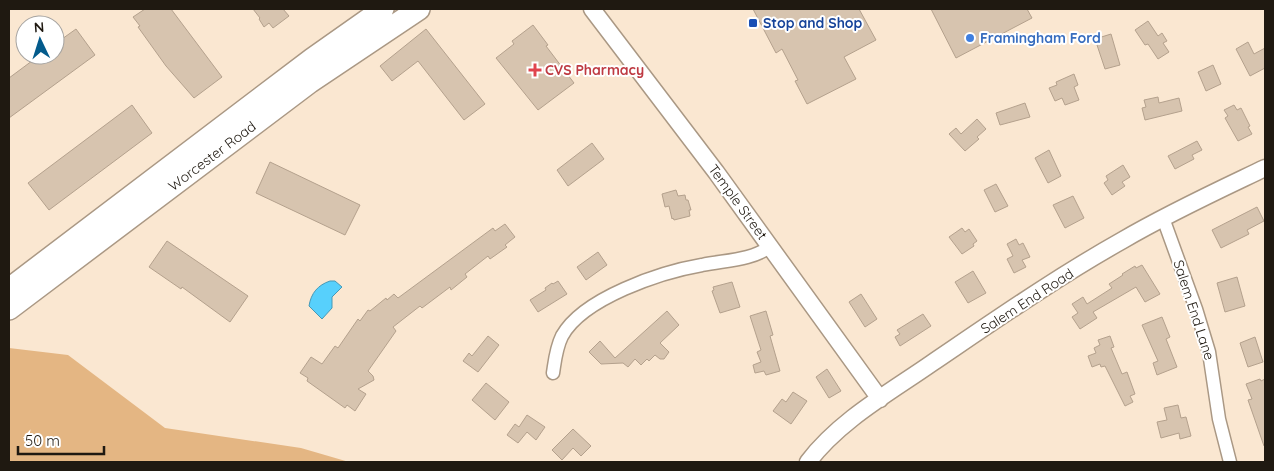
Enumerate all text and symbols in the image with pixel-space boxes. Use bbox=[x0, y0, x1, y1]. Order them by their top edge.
place label: Stop and Shop bbox=[763, 14, 863, 32]
north arrow bbox=[15, 15, 65, 65]
marker: Stop and Shop bbox=[747, 17, 759, 29]
text: N bbox=[33, 18, 45, 36]
place label: Framingham Ford bbox=[980, 29, 1101, 47]
marker: Framingham Ford bbox=[964, 32, 976, 44]
place label: CVS Pharmacy bbox=[545, 61, 644, 79]
marker: CVS Pharmacy bbox=[529, 64, 541, 76]
street label: Worcester Road bbox=[165, 117, 259, 195]
street label: Temple Street bbox=[705, 161, 772, 243]
street label: Salem End Lane bbox=[1169, 258, 1219, 362]
street label: Salem End Road bbox=[977, 264, 1077, 338]
scale bar bbox=[18, 424, 104, 456]
text: 50 m bbox=[25, 431, 60, 450]

